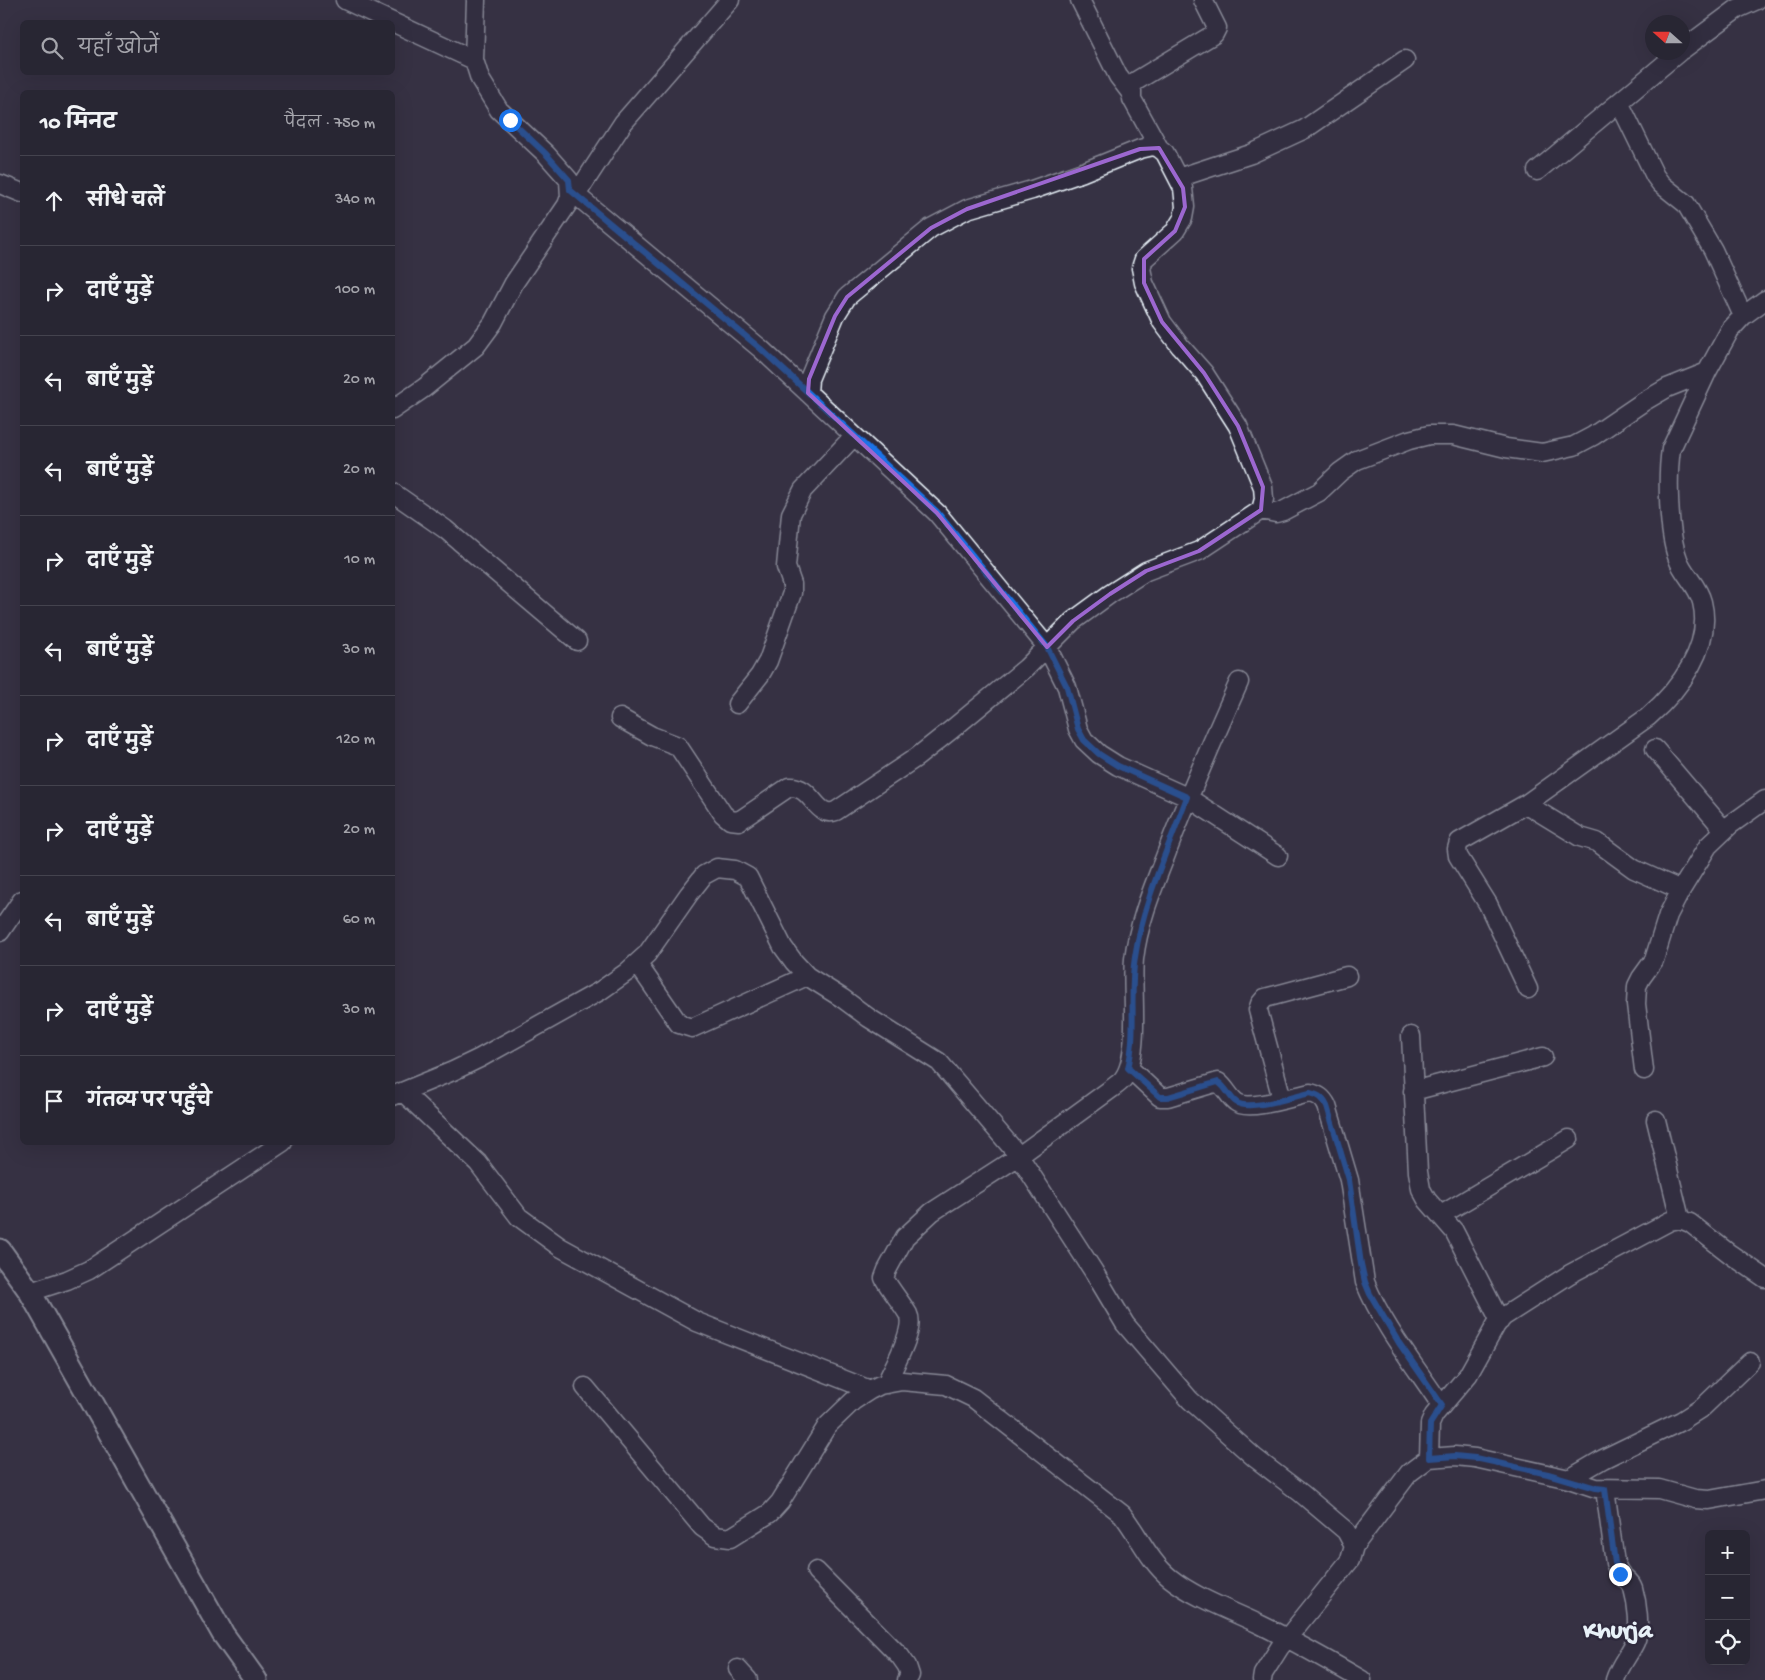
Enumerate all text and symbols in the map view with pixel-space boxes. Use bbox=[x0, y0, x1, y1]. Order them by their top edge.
north arrow bbox=[1645, 15, 1690, 60]
search box bbox=[20, 20, 395, 75]
icon: search bbox=[38, 34, 66, 62]
text: यहाँ खोजें bbox=[78, 38, 159, 61]
route start bbox=[499, 109, 522, 132]
text: 10 मिनट bbox=[40, 112, 116, 137]
text: पैदल · 750 m bbox=[284, 115, 375, 134]
icon: ahead bbox=[40, 187, 68, 215]
text: सीधे चलें bbox=[87, 191, 164, 214]
text: 340 m bbox=[335, 191, 375, 210]
icon: right bbox=[40, 277, 68, 305]
text: दाएँ मुड़ें bbox=[87, 281, 153, 304]
text: 100 m bbox=[335, 281, 375, 300]
icon: left bbox=[40, 367, 68, 395]
text: बाएँ मुड़ें bbox=[87, 371, 153, 394]
text: 20 m bbox=[343, 371, 375, 390]
icon: left bbox=[40, 457, 68, 485]
text: बाएँ मुड़ें bbox=[87, 461, 153, 484]
text: 20 m bbox=[343, 461, 375, 480]
icon: right bbox=[40, 547, 68, 575]
text: दाएँ मुड़ें bbox=[87, 551, 153, 574]
text: 10 m bbox=[344, 551, 375, 570]
icon: left bbox=[40, 637, 68, 665]
text: बाएँ मुड़ें bbox=[87, 641, 153, 664]
text: 30 m bbox=[342, 641, 375, 660]
icon: right bbox=[40, 727, 68, 755]
text: दाएँ मुड़ें bbox=[87, 731, 153, 754]
text: 120 m bbox=[336, 731, 375, 750]
icon: right bbox=[40, 817, 68, 845]
text: दाएँ मुड़ें bbox=[87, 821, 153, 844]
text: 20 m bbox=[343, 821, 375, 840]
icon: left bbox=[40, 907, 68, 935]
text: बाएँ मुड़ें bbox=[87, 911, 153, 934]
text: 60 m bbox=[343, 911, 375, 930]
icon: right bbox=[40, 997, 68, 1025]
text: दाएँ मुड़ें bbox=[87, 1001, 153, 1024]
text: 30 m bbox=[342, 1001, 375, 1020]
icon: arrive bbox=[40, 1087, 68, 1115]
text: गंतव्य पर पहुँचे bbox=[87, 1091, 211, 1114]
map controls bbox=[1705, 1530, 1750, 1665]
button: + bbox=[1705, 1530, 1750, 1575]
route end bbox=[1609, 1563, 1632, 1586]
button: − bbox=[1705, 1575, 1750, 1620]
district label: Khurja bbox=[1583, 1618, 1654, 1647]
button: locate bbox=[1705, 1620, 1750, 1665]

